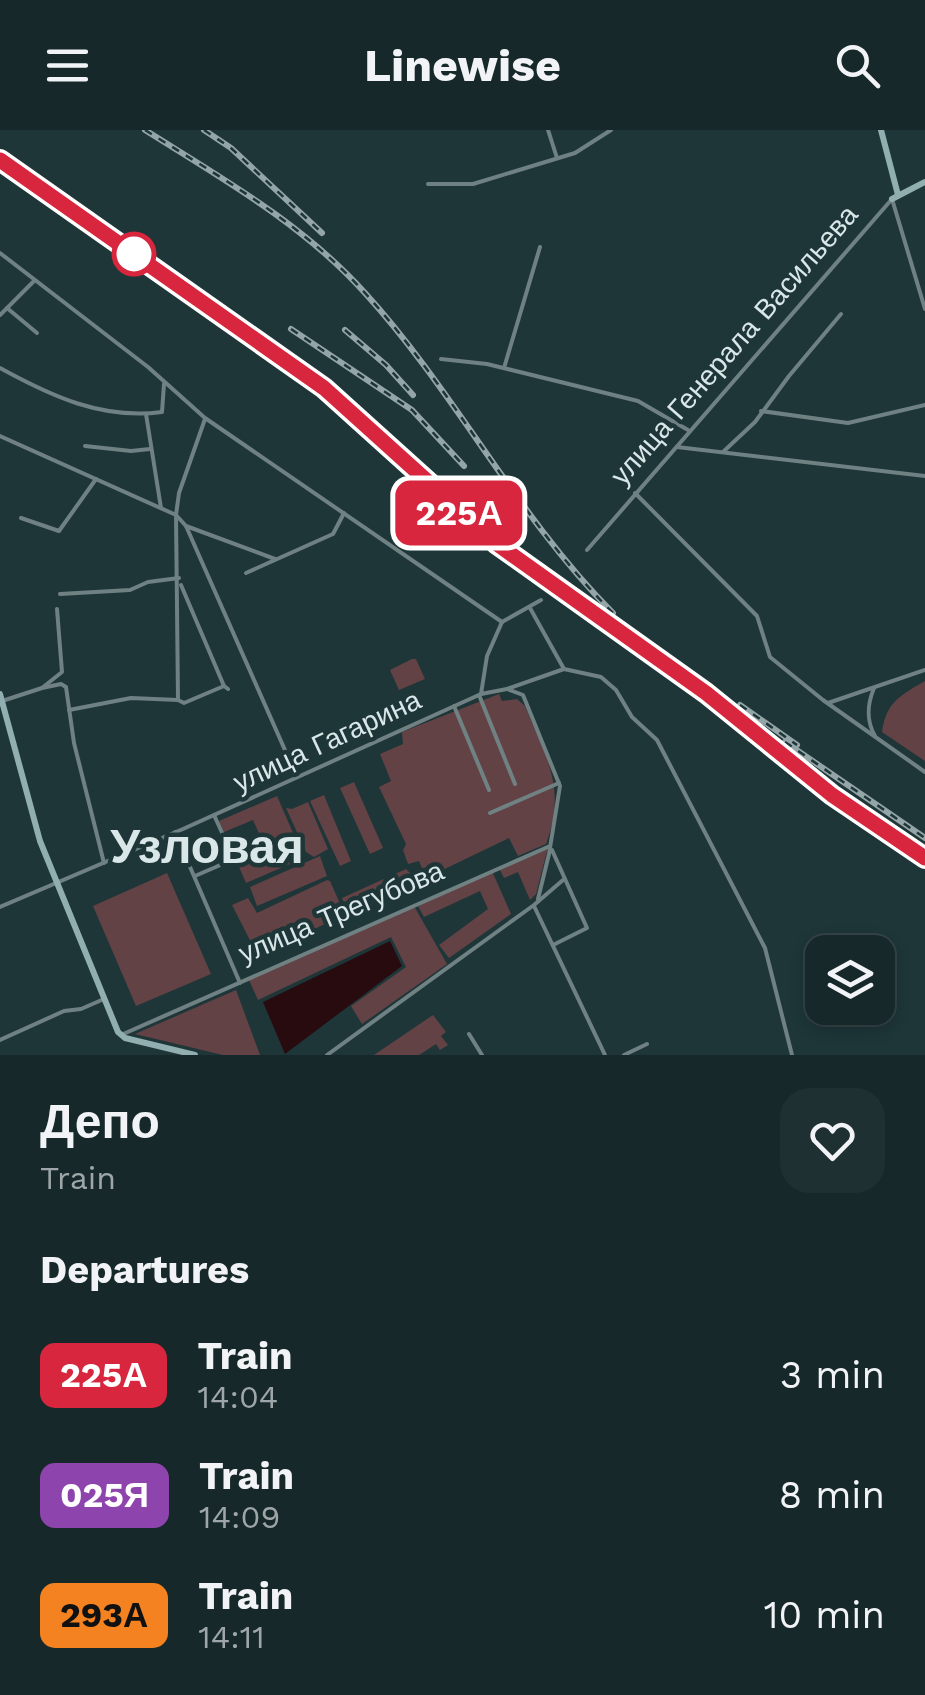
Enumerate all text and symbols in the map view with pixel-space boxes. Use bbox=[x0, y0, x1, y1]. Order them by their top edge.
icon: menu bbox=[40, 38, 95, 93]
icon: search bbox=[830, 38, 885, 93]
text: Linewise bbox=[364, 39, 561, 92]
street label: улица Генерала Васильева bbox=[604, 198, 865, 492]
unlabelled marker bbox=[113, 233, 155, 275]
line badge: 225А bbox=[389, 480, 529, 546]
text: 225А bbox=[415, 492, 503, 534]
street label: улица Гагарина bbox=[228, 683, 426, 799]
district label: Узловая bbox=[110, 818, 304, 875]
street label: улица Трегубова bbox=[234, 854, 449, 970]
map controls bbox=[805, 935, 895, 1025]
button: layers bbox=[805, 935, 895, 1025]
button: heart bbox=[780, 1088, 885, 1193]
text: Депо bbox=[40, 1093, 160, 1150]
text: Train bbox=[40, 1159, 116, 1197]
text: Departures bbox=[40, 1248, 249, 1292]
text: Train bbox=[197, 1334, 293, 1378]
text: 3 min bbox=[780, 1353, 885, 1397]
text: 225А bbox=[60, 1354, 147, 1396]
text: 14:04 bbox=[197, 1378, 278, 1416]
text: Train bbox=[199, 1454, 294, 1498]
text: 8 min bbox=[779, 1473, 885, 1517]
text: 025Я bbox=[60, 1474, 149, 1516]
text: 14:09 bbox=[199, 1498, 280, 1536]
text: Train bbox=[198, 1574, 293, 1618]
text: 10 min bbox=[764, 1593, 885, 1637]
text: 293А bbox=[60, 1594, 148, 1636]
text: 14:11 bbox=[198, 1618, 265, 1656]

